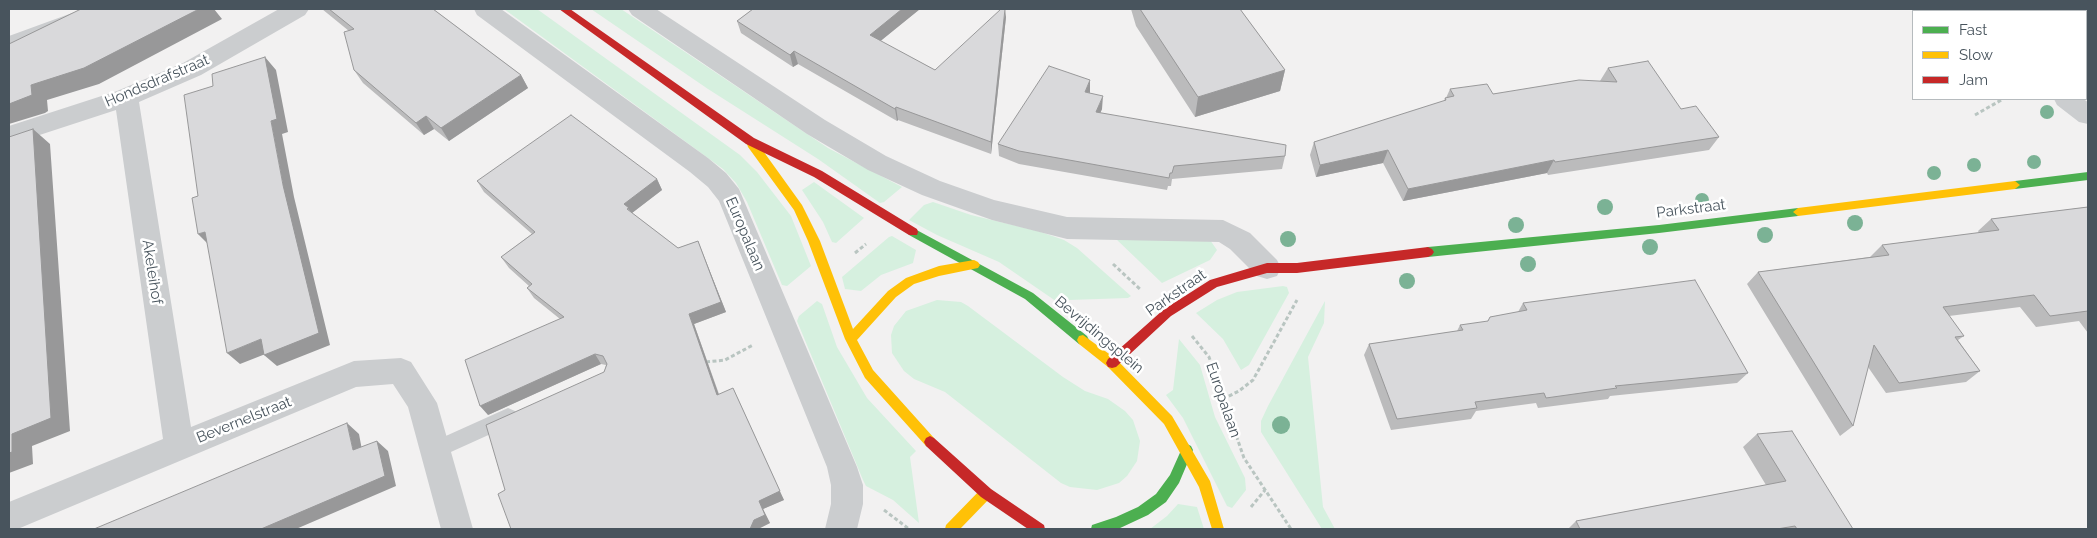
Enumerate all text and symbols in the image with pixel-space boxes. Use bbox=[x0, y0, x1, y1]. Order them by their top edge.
legend bbox=[1912, 10, 2087, 100]
text: Fast bbox=[1959, 21, 1987, 39]
text: Slow bbox=[1959, 46, 1993, 64]
street label: Hondsdrafstraat bbox=[102, 51, 212, 111]
text: Jam bbox=[1959, 71, 1988, 89]
street label: Europalaan bbox=[721, 194, 769, 274]
street label: Parkstraat bbox=[1655, 196, 1727, 222]
street label: Akeleihof bbox=[138, 238, 166, 306]
street label: Parkstraat bbox=[1142, 266, 1210, 320]
street label: Bevrijdingsplein bbox=[1051, 293, 1147, 377]
street label: Europalaan bbox=[1202, 360, 1244, 440]
street label: Bevernelstraat bbox=[194, 393, 294, 447]

